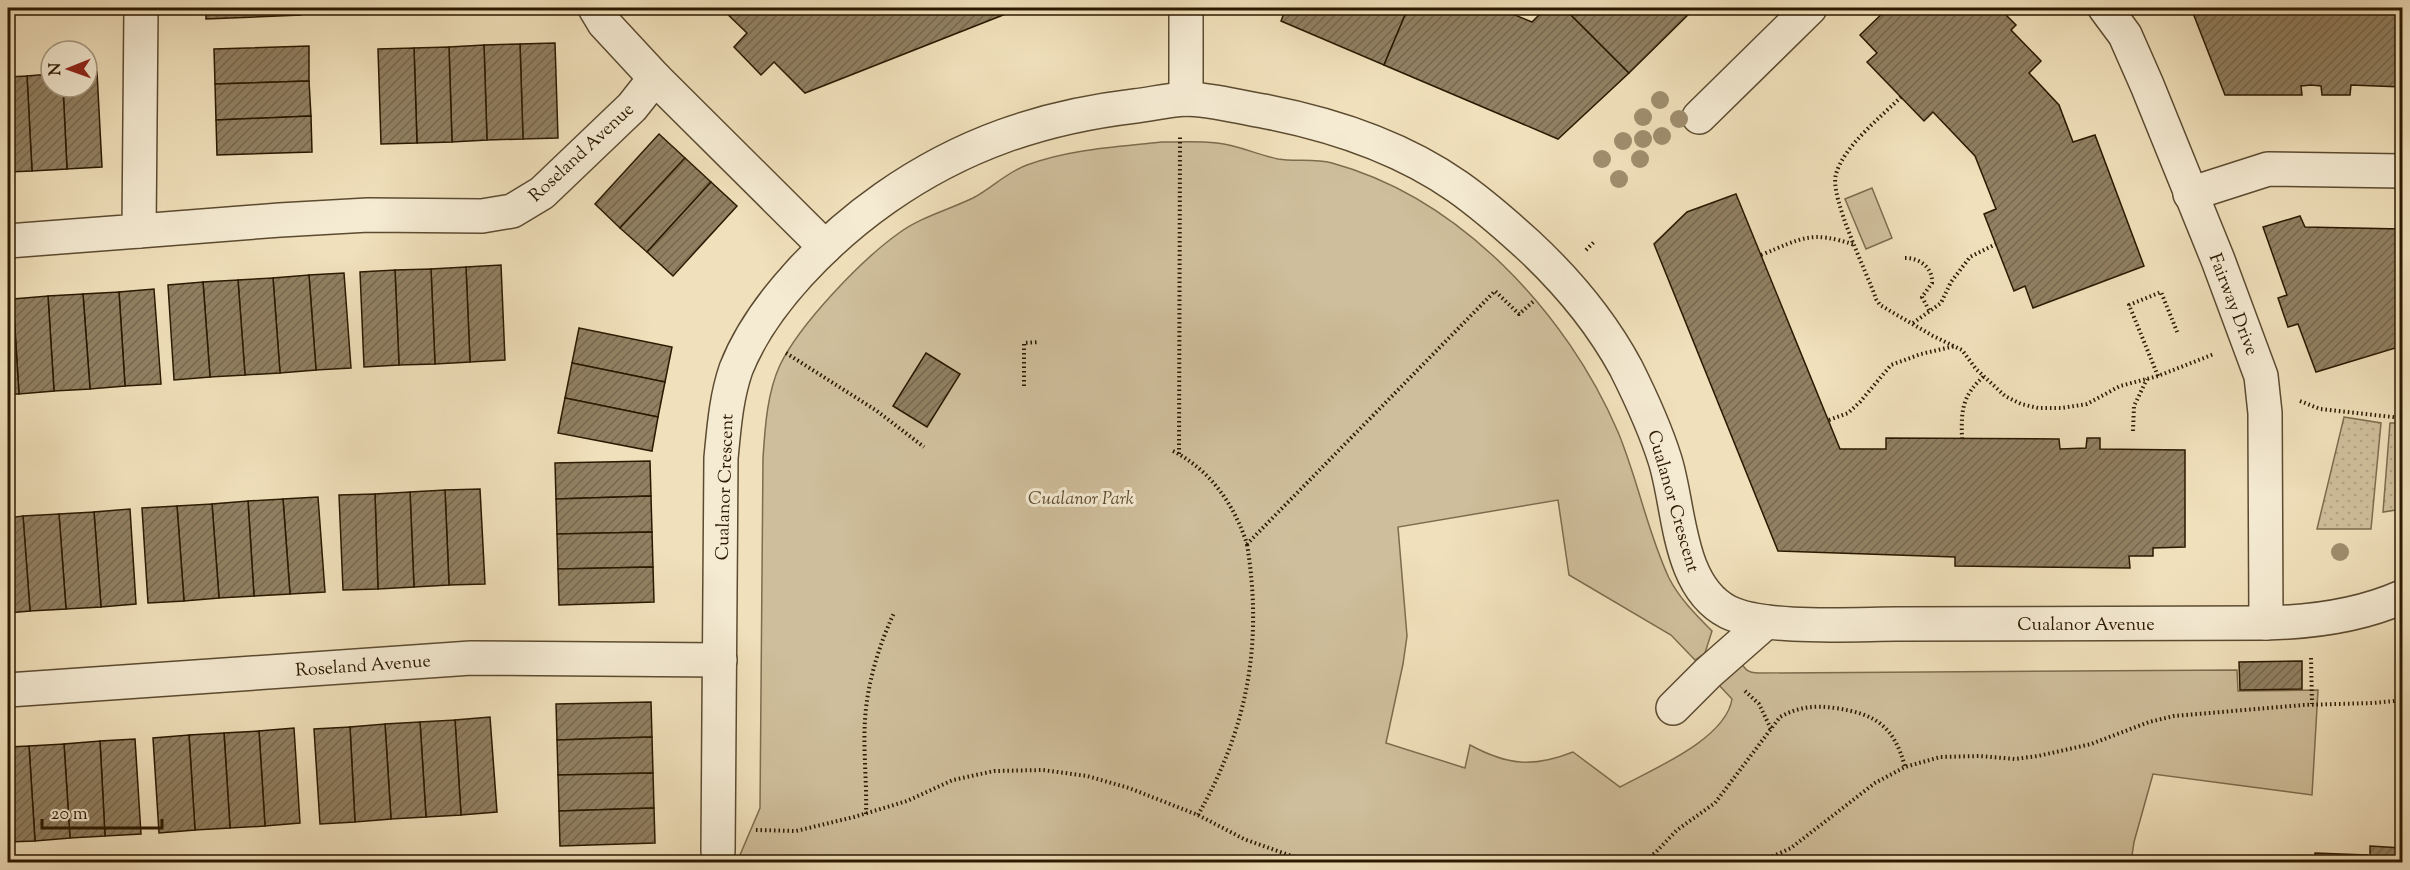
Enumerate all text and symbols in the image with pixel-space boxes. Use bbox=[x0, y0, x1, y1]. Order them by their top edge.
north arrow bbox=[39, 39, 99, 99]
text: N bbox=[45, 62, 68, 76]
street label: Roseland Avenue bbox=[524, 98, 641, 209]
street label: Fairway Drive bbox=[2201, 250, 2264, 360]
street label: Cualanor Crescent bbox=[710, 413, 742, 561]
street label: Cualanor Crescent bbox=[1639, 427, 1705, 576]
park label: Cualanor Park bbox=[1028, 487, 1134, 513]
street label: Cualanor Avenue bbox=[2017, 613, 2155, 639]
street label: Roseland Avenue bbox=[295, 649, 432, 685]
scale bar bbox=[42, 792, 162, 830]
text: 20 m bbox=[51, 802, 88, 828]

